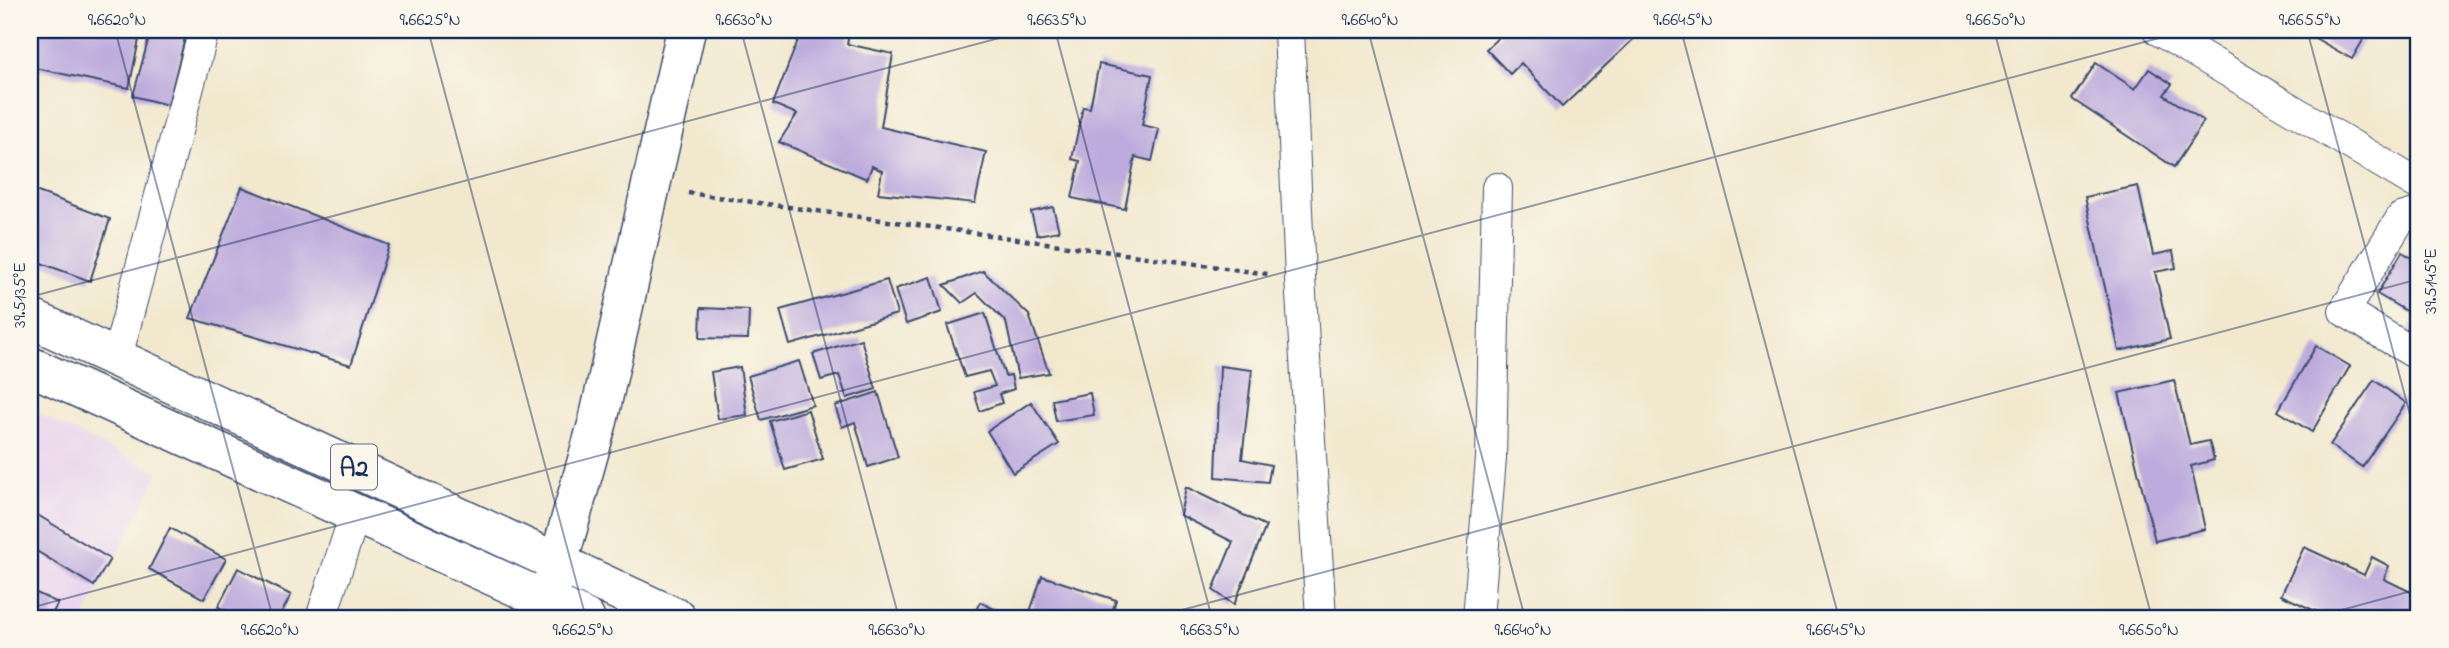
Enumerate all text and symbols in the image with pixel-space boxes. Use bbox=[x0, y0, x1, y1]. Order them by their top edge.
text: 9.6620°N bbox=[88, 8, 146, 34]
text: 9.6625°N bbox=[399, 8, 461, 34]
text: 9.6630°N bbox=[715, 8, 773, 34]
text: 9.6635°N bbox=[1027, 8, 1087, 34]
text: 9.6640°N bbox=[1341, 8, 1399, 34]
text: 9.6645°N bbox=[1653, 8, 1713, 34]
text: 9.6650°N bbox=[1966, 8, 2026, 34]
text: 9.6655°N bbox=[2279, 8, 2341, 34]
text: 39.5145°E bbox=[2419, 248, 2445, 314]
text: 39.5135°E bbox=[8, 262, 34, 328]
road number: A2 bbox=[331, 444, 377, 489]
text: 9.6620°N bbox=[241, 618, 299, 644]
text: 9.6625°N bbox=[552, 618, 614, 644]
text: 9.6630°N bbox=[868, 618, 926, 644]
text: 9.6635°N bbox=[1180, 618, 1240, 644]
text: 9.6640°N bbox=[1494, 618, 1552, 644]
text: 9.6645°N bbox=[1806, 618, 1866, 644]
text: 9.6650°N bbox=[2119, 618, 2179, 644]

